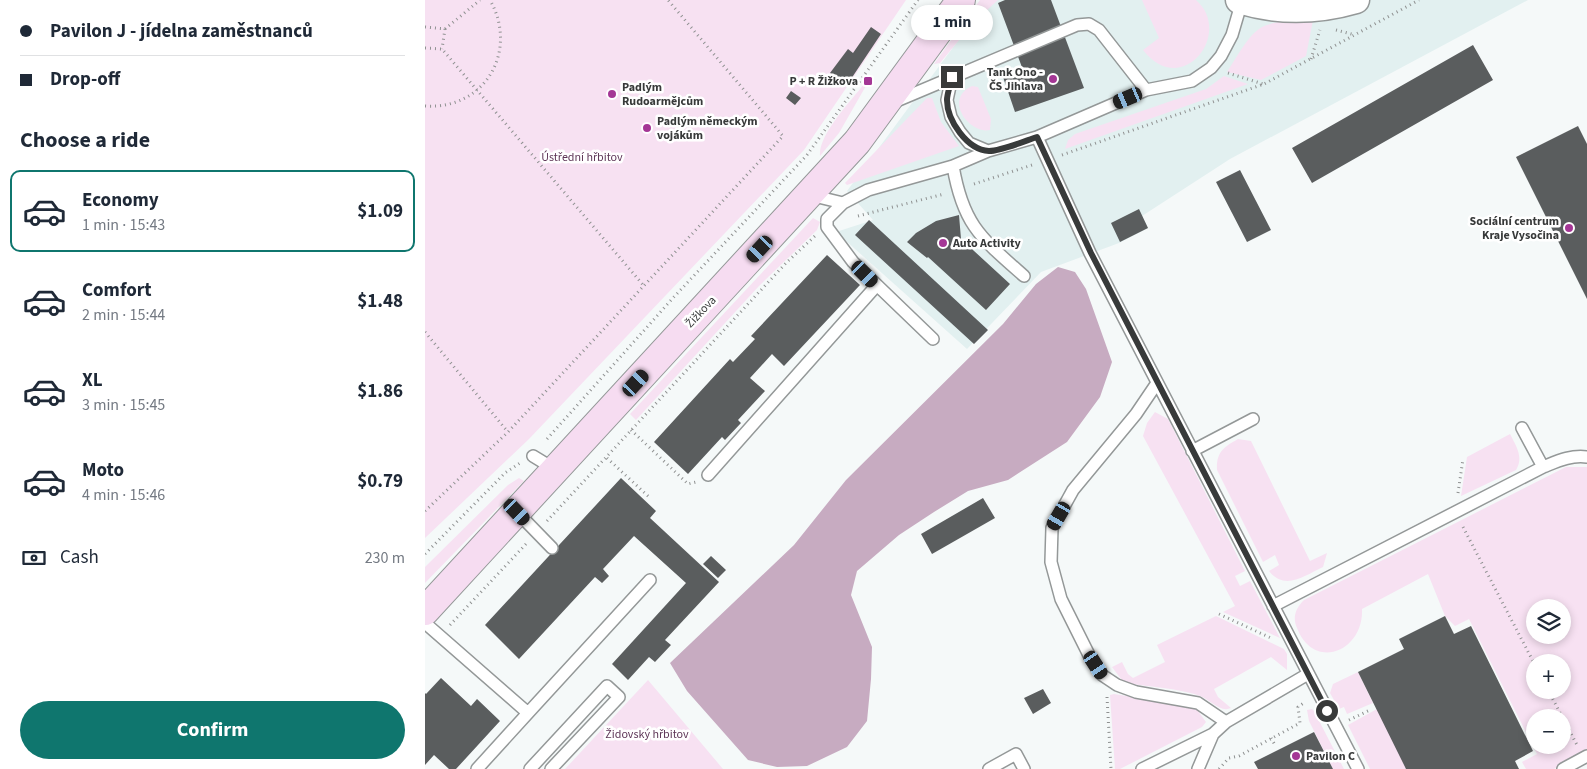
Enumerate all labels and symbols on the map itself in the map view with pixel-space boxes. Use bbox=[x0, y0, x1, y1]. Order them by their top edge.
callout: 1 min bbox=[911, 5, 993, 40]
place label: Tank Ono - ČS Jihlava bbox=[987, 64, 1043, 95]
route end bbox=[941, 66, 963, 88]
place label: P + R Žižkova bbox=[789, 73, 858, 90]
marker: Tank Ono - ČS Jihlava bbox=[1047, 73, 1059, 85]
marker: P + R Žižkova bbox=[862, 75, 874, 87]
place label: Padlým Rudoarmějcům bbox=[622, 79, 703, 110]
car bbox=[1111, 85, 1144, 111]
marker: Padlým Rudoarmějcům bbox=[606, 88, 618, 100]
place label: Padlým německým vojákům bbox=[657, 113, 758, 144]
marker: Padlým německým vojákům bbox=[641, 122, 653, 134]
park label: Ústřední hřbitov bbox=[541, 149, 623, 166]
place label: Sociální centrum Kraje Vysočina bbox=[1470, 213, 1559, 244]
marker: Sociální centrum Kraje Vysočina bbox=[1563, 222, 1575, 234]
car bbox=[744, 233, 775, 265]
place label: Auto Activity bbox=[952, 235, 1022, 252]
marker: Auto Activity bbox=[937, 237, 949, 249]
car bbox=[849, 258, 880, 290]
street label: Žižkova bbox=[682, 292, 720, 332]
car bbox=[620, 367, 651, 399]
car bbox=[501, 496, 532, 528]
car bbox=[1045, 499, 1072, 533]
car bbox=[1081, 648, 1110, 682]
route start bbox=[1316, 700, 1338, 722]
park label: Židovský hřbitov bbox=[605, 726, 689, 743]
place label: Pavilon C bbox=[1306, 748, 1355, 765]
marker: Pavilon C bbox=[1290, 750, 1302, 762]

